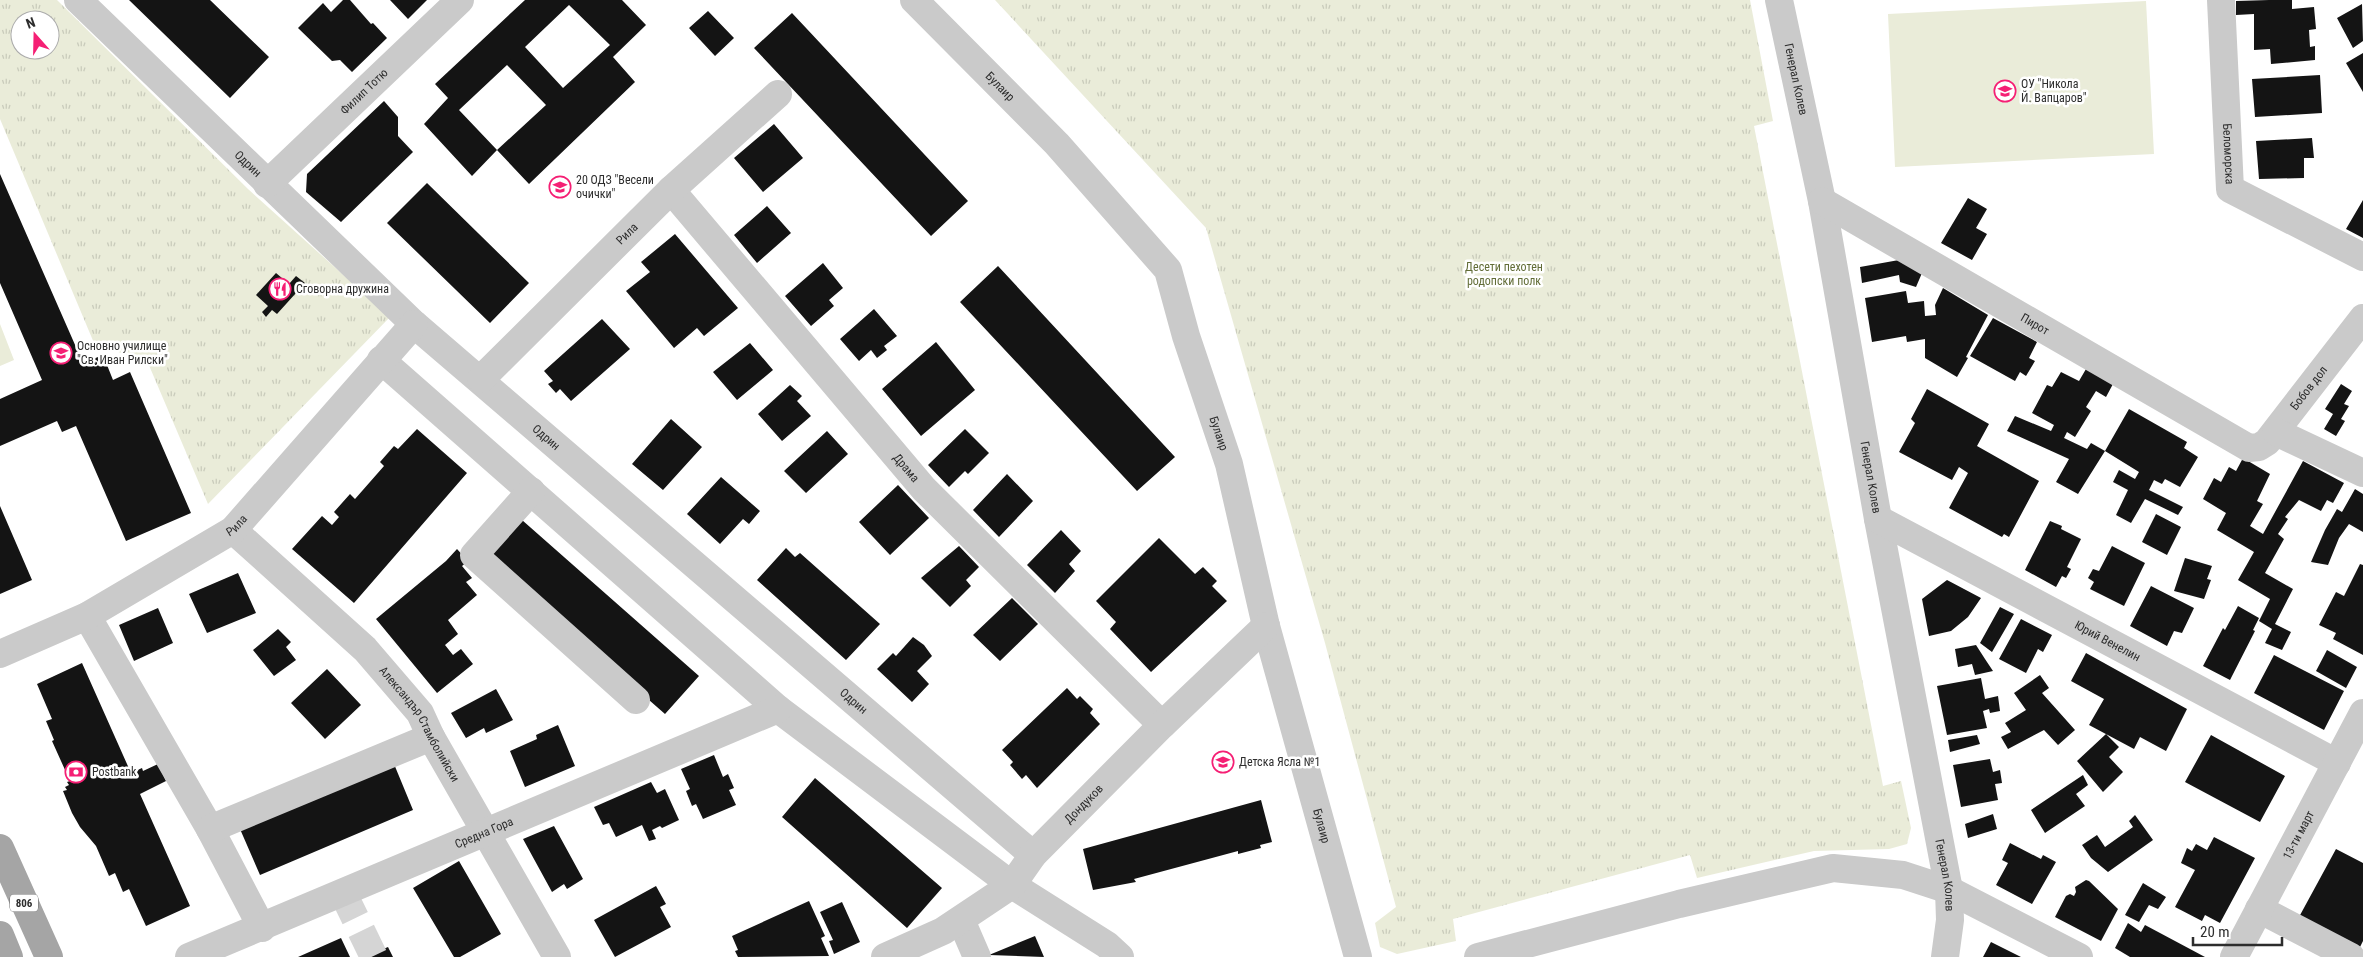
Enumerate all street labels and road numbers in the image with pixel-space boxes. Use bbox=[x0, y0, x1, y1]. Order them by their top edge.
street label: Генерал Колев bbox=[1781, 42, 1810, 116]
street label: Филип Тотю bbox=[337, 66, 391, 117]
street label: Булаир bbox=[983, 69, 1017, 104]
street label: Беломорска bbox=[2220, 123, 2237, 185]
street label: Одрин bbox=[232, 148, 264, 180]
street label: Рила bbox=[613, 220, 641, 247]
street label: Пирот bbox=[2018, 310, 2052, 338]
street label: Бобов дол bbox=[2287, 363, 2330, 413]
street label: Булаир bbox=[1206, 414, 1231, 452]
street label: Одрин bbox=[530, 422, 563, 453]
street label: Генерал Колев bbox=[1857, 440, 1884, 514]
street label: Драма bbox=[890, 451, 922, 485]
street label: Рила bbox=[224, 512, 250, 539]
street label: Юрий Венелин bbox=[2072, 618, 2143, 664]
street label: Александър Стамболийски bbox=[376, 664, 462, 784]
street label: Одрин bbox=[837, 685, 870, 717]
street label: Дондуков bbox=[1061, 782, 1106, 826]
street label: Булаир bbox=[1310, 807, 1333, 845]
street label: 13-ти март bbox=[2280, 808, 2317, 862]
street label: Средна Гора bbox=[453, 814, 515, 851]
street label: Генерал Колев bbox=[1932, 838, 1957, 912]
road number: 806 bbox=[10, 894, 38, 911]

